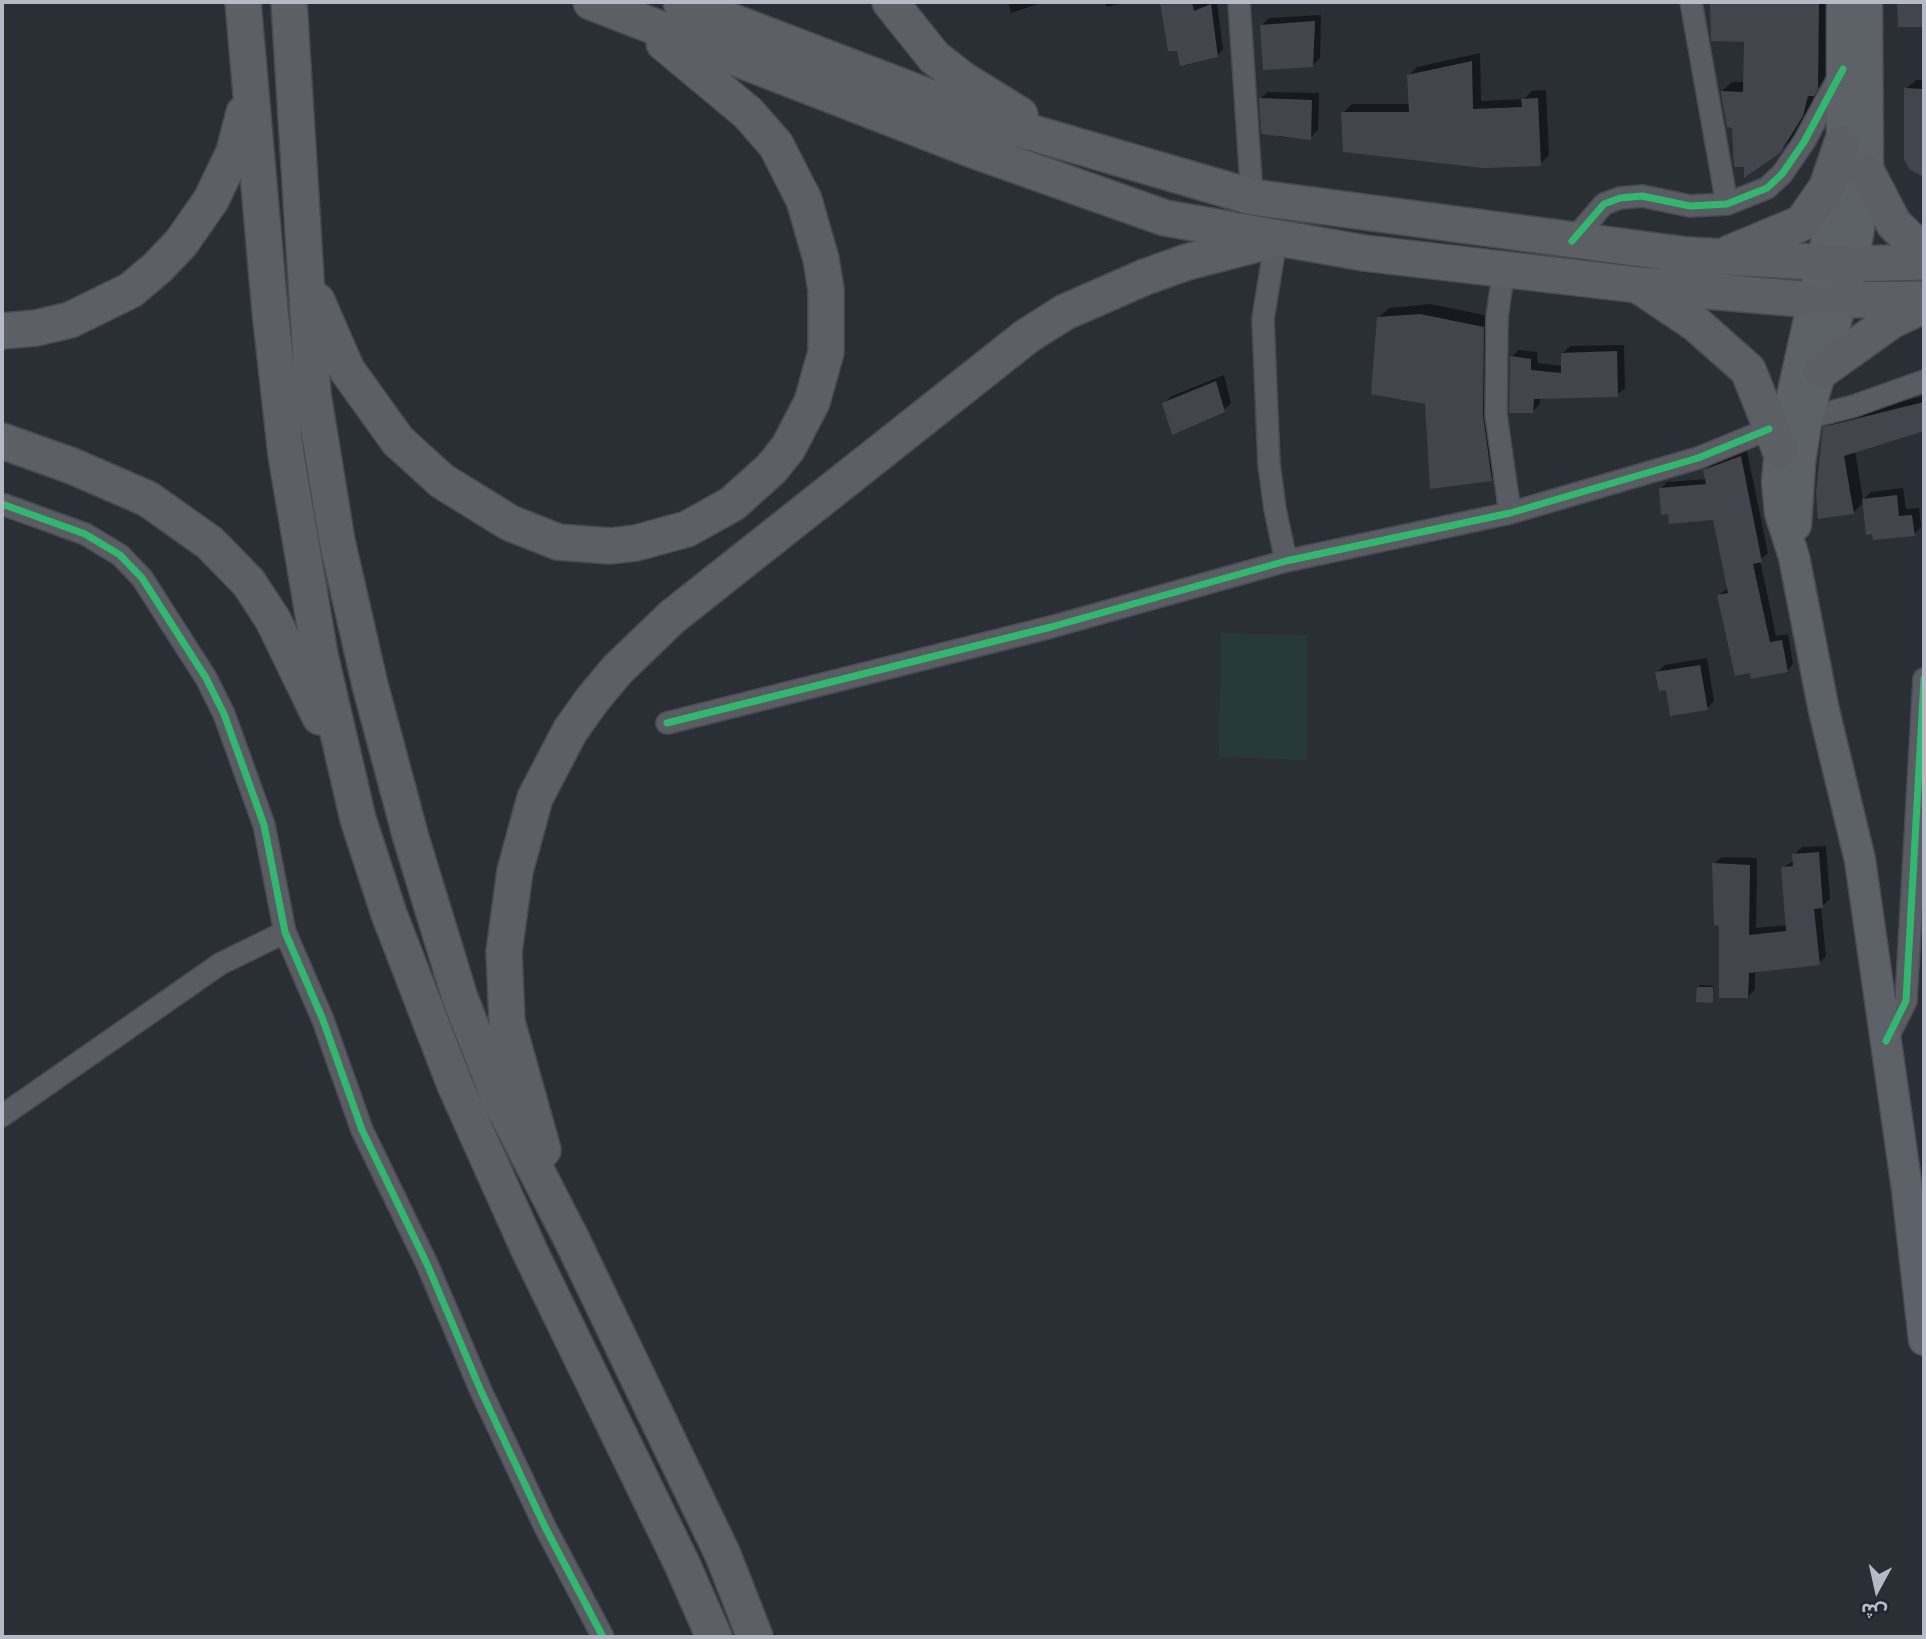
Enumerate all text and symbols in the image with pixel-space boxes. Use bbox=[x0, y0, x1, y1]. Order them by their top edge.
north arrow bbox=[1842, 1555, 1912, 1625]
text: ش bbox=[1860, 1598, 1888, 1624]

